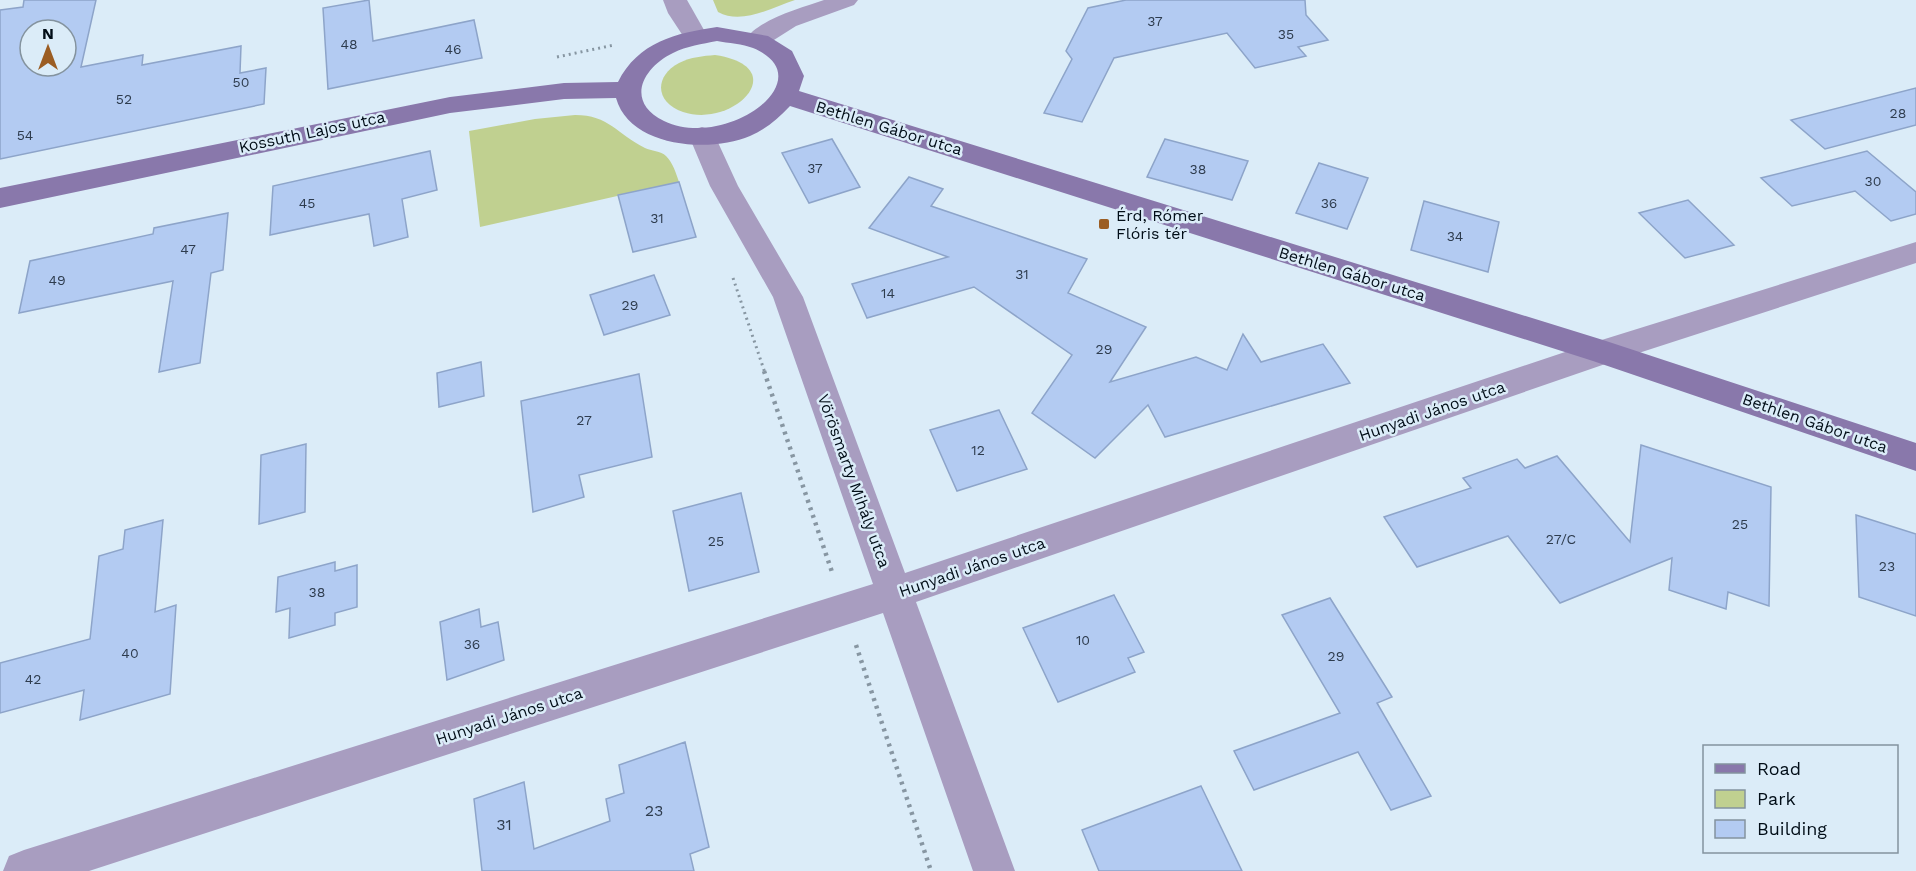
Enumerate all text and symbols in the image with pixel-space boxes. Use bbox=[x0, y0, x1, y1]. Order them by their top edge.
house number: 37 bbox=[1147, 13, 1163, 29]
north arrow bbox=[18, 18, 78, 78]
text: N bbox=[42, 24, 54, 43]
house number: 35 bbox=[1278, 26, 1294, 42]
house number: 48 bbox=[340, 36, 358, 52]
house number: 46 bbox=[444, 41, 462, 57]
house number: 50 bbox=[233, 74, 249, 90]
house number: 52 bbox=[116, 91, 132, 107]
street label: Bethlen Gábor utca bbox=[814, 97, 964, 159]
house number: 28 bbox=[1890, 105, 1906, 121]
street label: Kossuth Lajos utca bbox=[237, 107, 387, 157]
house number: 54 bbox=[17, 127, 33, 143]
house number: 37 bbox=[807, 160, 823, 176]
house number: 38 bbox=[1190, 161, 1206, 177]
house number: 30 bbox=[1865, 173, 1881, 189]
house number: 45 bbox=[299, 195, 315, 211]
house number: 36 bbox=[1321, 195, 1337, 211]
place label: Érd, Rómer Flóris tér bbox=[1116, 206, 1204, 243]
house number: 31 bbox=[650, 210, 664, 226]
marker: Érd, Rómer Flóris tér bbox=[1097, 217, 1111, 231]
house number: 34 bbox=[1447, 228, 1463, 244]
house number: 47 bbox=[180, 241, 196, 257]
street label: Bethlen Gábor utca bbox=[1277, 243, 1427, 305]
house number: 31 bbox=[1015, 266, 1029, 282]
house number: 49 bbox=[48, 272, 66, 288]
house number: 14 bbox=[881, 285, 895, 301]
house number: 29 bbox=[622, 297, 638, 313]
house number: 29 bbox=[1096, 341, 1112, 357]
street label: Hunyadi János utca bbox=[1356, 377, 1508, 445]
street label: Bethlen Gábor utca bbox=[1740, 389, 1890, 457]
street label: Vörösmarty Mihály utca bbox=[814, 392, 894, 570]
house number: 27 bbox=[576, 412, 592, 428]
house number: 12 bbox=[971, 442, 985, 458]
house number: 25 bbox=[1732, 516, 1748, 532]
house number: 27/C bbox=[1546, 531, 1576, 547]
house number: 25 bbox=[708, 533, 724, 549]
street label: Hunyadi János utca bbox=[896, 533, 1048, 601]
house number: 23 bbox=[1879, 558, 1895, 574]
house number: 38 bbox=[309, 584, 325, 600]
house number: 10 bbox=[1076, 632, 1090, 648]
house number: 36 bbox=[464, 636, 480, 652]
house number: 40 bbox=[121, 645, 139, 661]
house number: 29 bbox=[1328, 648, 1344, 664]
house number: 42 bbox=[25, 671, 41, 687]
street label: Hunyadi János utca bbox=[433, 683, 585, 749]
legend bbox=[1703, 745, 1898, 853]
text: Road bbox=[1757, 758, 1801, 779]
text: Park bbox=[1757, 788, 1796, 809]
house number: 23 bbox=[645, 801, 663, 820]
house number: 31 bbox=[496, 815, 512, 834]
text: Building bbox=[1757, 818, 1827, 839]

